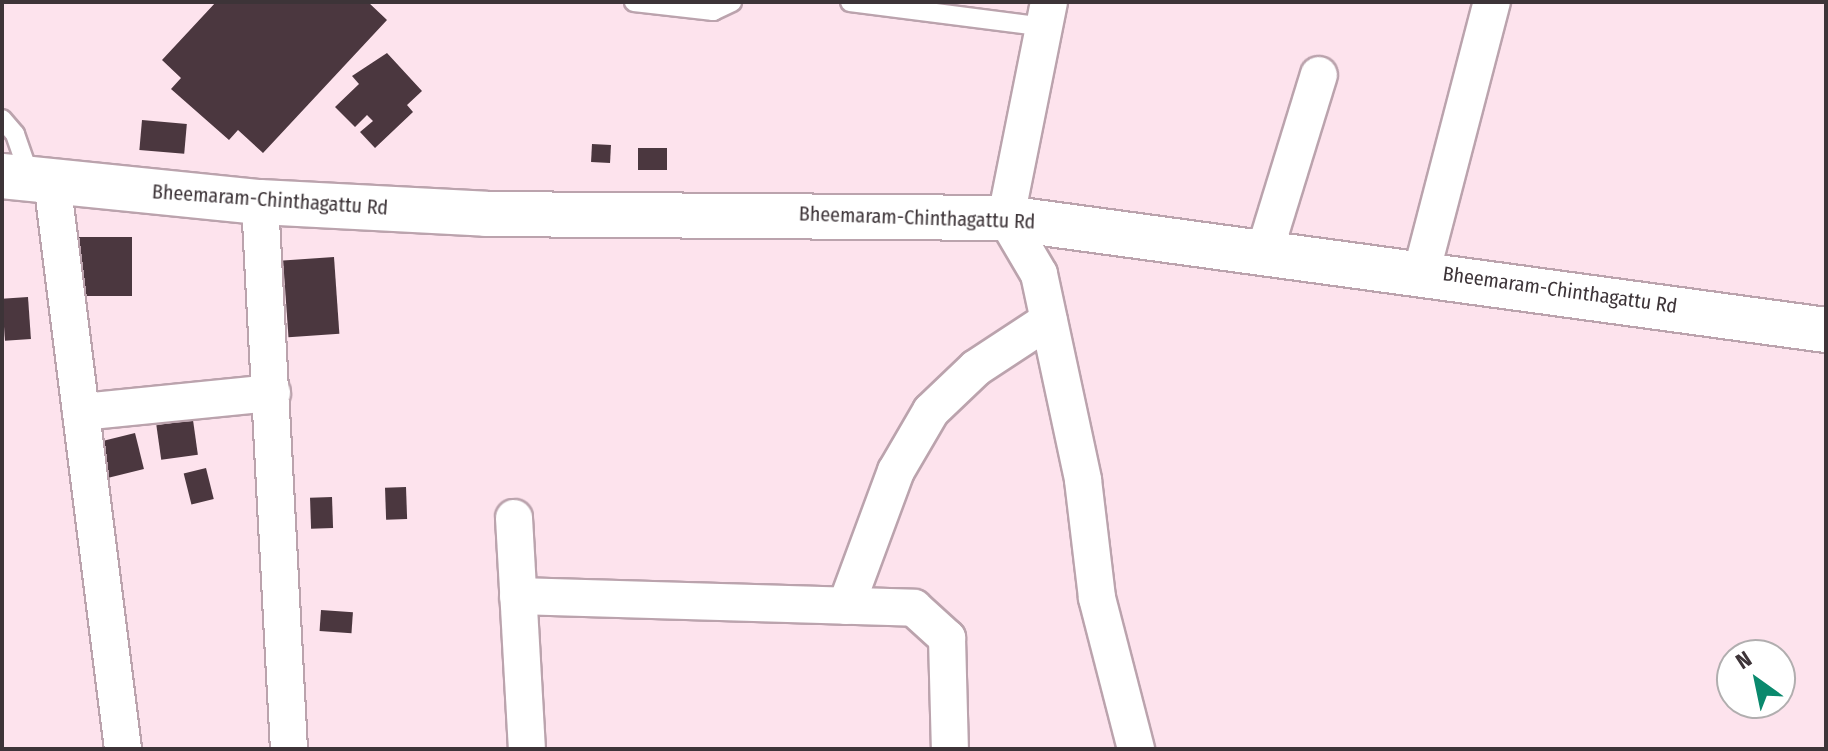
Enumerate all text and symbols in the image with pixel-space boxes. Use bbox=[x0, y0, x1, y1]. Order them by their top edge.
street label: Bheemaram-Chinthagattu Rd bbox=[151, 180, 389, 220]
street label: Bheemaram-Chinthagattu Rd bbox=[798, 202, 1036, 234]
street label: Bheemaram-Chinthagattu Rd bbox=[1441, 262, 1679, 318]
north arrow bbox=[1716, 639, 1796, 719]
text: N bbox=[1731, 645, 1757, 675]

